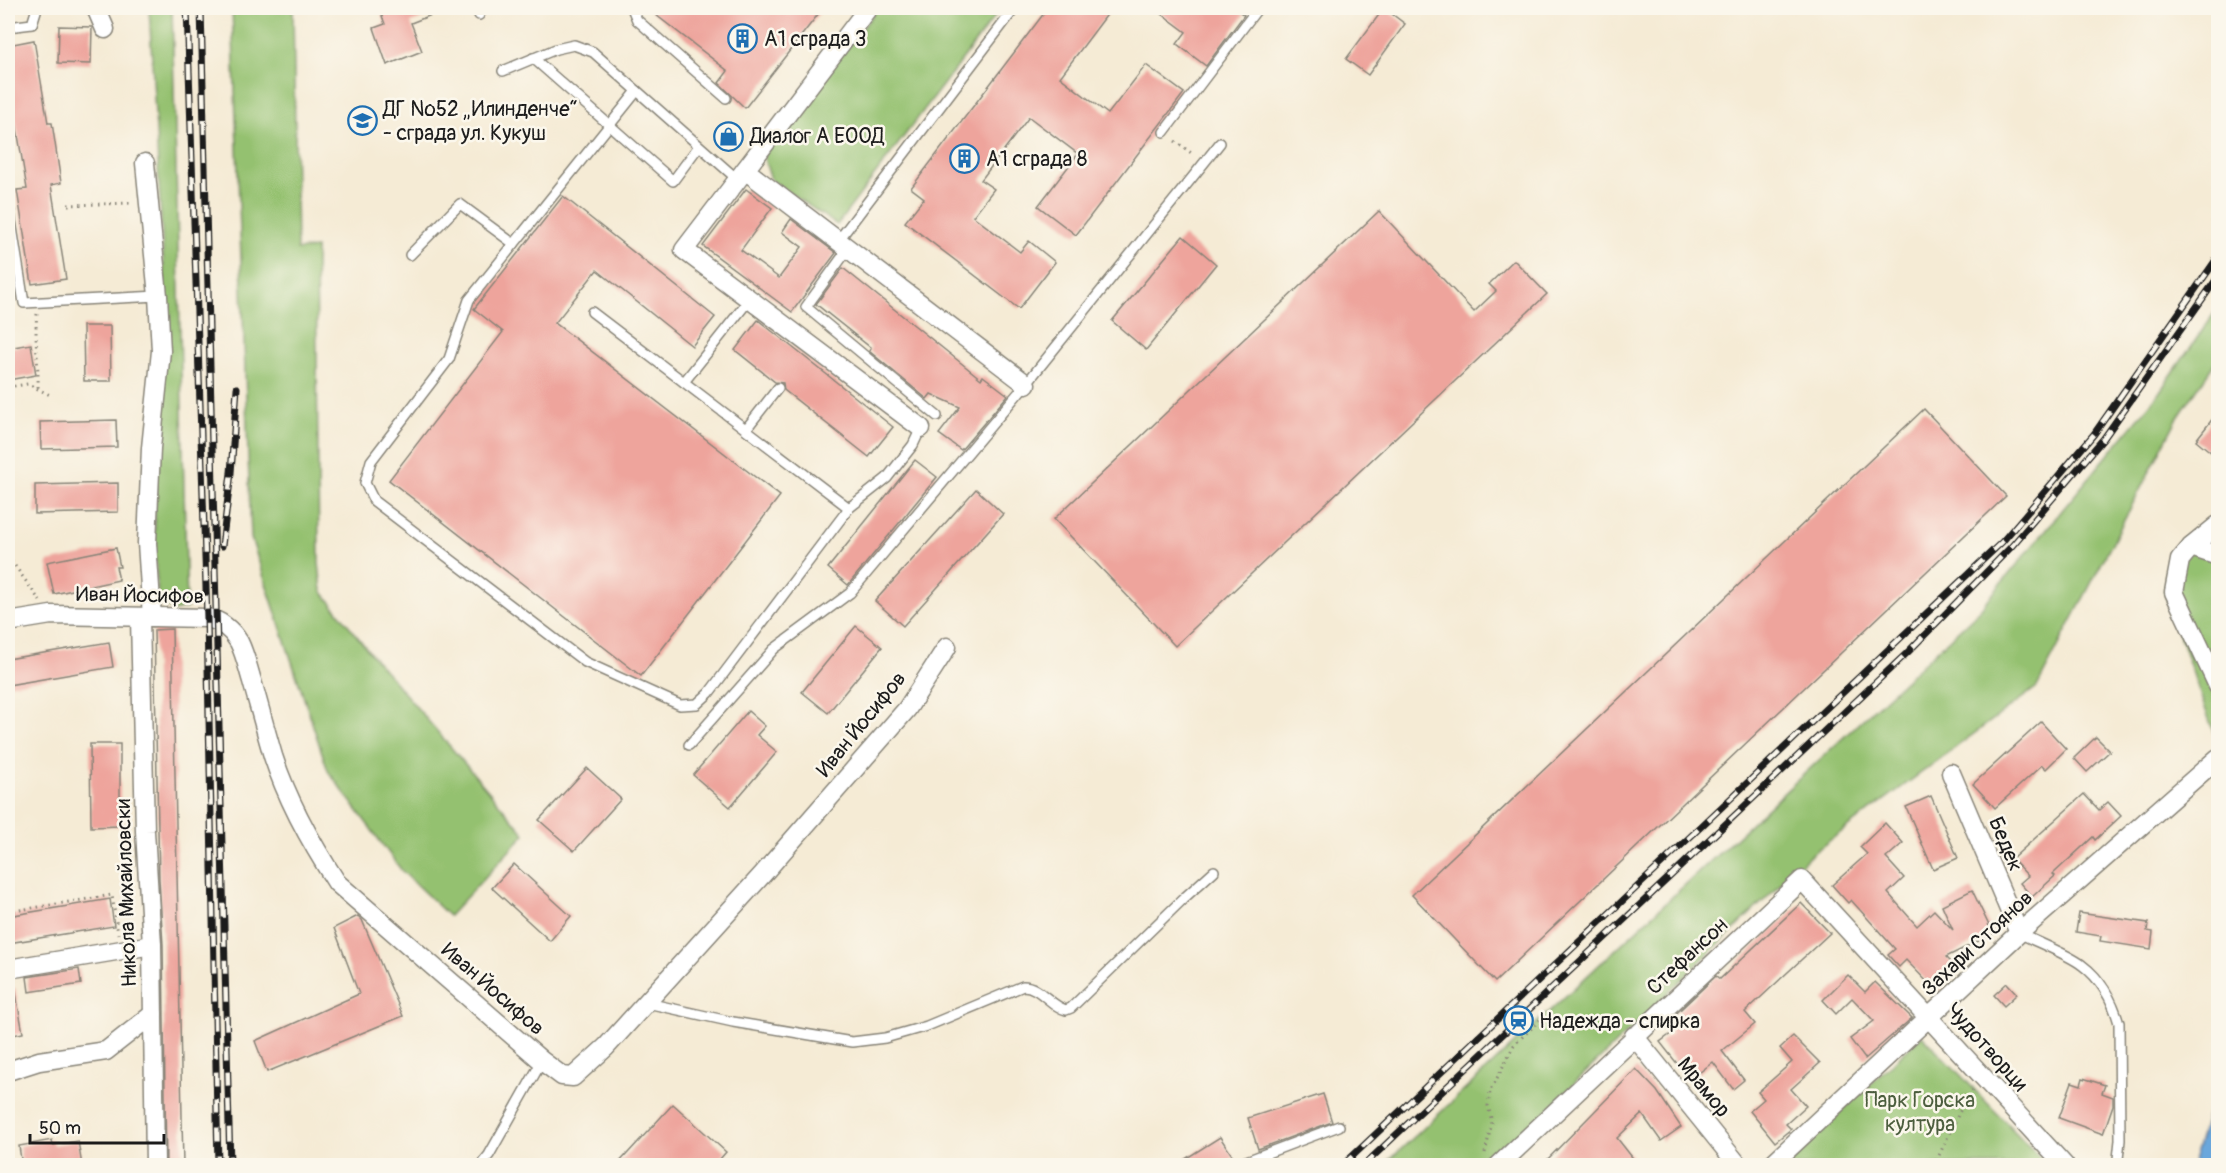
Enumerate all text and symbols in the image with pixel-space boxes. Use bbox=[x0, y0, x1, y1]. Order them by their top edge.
building icon: А1 сграда 3 bbox=[727, 23, 759, 55]
place label: А1 сграда 3 bbox=[764, 26, 867, 53]
place label: ДГ №52 „Илинденче“ - сграда ул. Кукуш bbox=[382, 96, 578, 147]
school or university icon: ДГ №52 „Илинденче“ - сграда ул. Кукуш bbox=[346, 105, 378, 137]
shop icon: Диалог А ЕООД bbox=[713, 120, 745, 152]
place label: Диалог А ЕООД bbox=[749, 123, 885, 150]
building icon: А1 сграда 8 bbox=[949, 143, 981, 175]
place label: А1 сграда 8 bbox=[986, 146, 1087, 173]
street label: Иван Йосифов bbox=[76, 581, 204, 610]
street label: Иван Йосифов bbox=[811, 666, 912, 783]
street label: Никола Михайловски bbox=[110, 798, 143, 988]
street label: Бедек bbox=[1982, 813, 2029, 876]
street label: Захари Стоянов bbox=[1916, 885, 2039, 1002]
street label: Стефансон bbox=[1641, 912, 1734, 1001]
street label: Иван Йосифов bbox=[435, 937, 550, 1042]
street label: Чудотворци bbox=[1940, 997, 2033, 1097]
station icon: Надежда - спирка bbox=[1502, 1005, 1534, 1037]
place label: Надежда - спирка bbox=[1539, 1008, 1700, 1035]
street label: Мрамор bbox=[1671, 1052, 1736, 1123]
park label: Парк Горска култура bbox=[1865, 1087, 1975, 1138]
scale bar bbox=[30, 1107, 164, 1145]
text: 50 m bbox=[39, 1117, 81, 1140]

